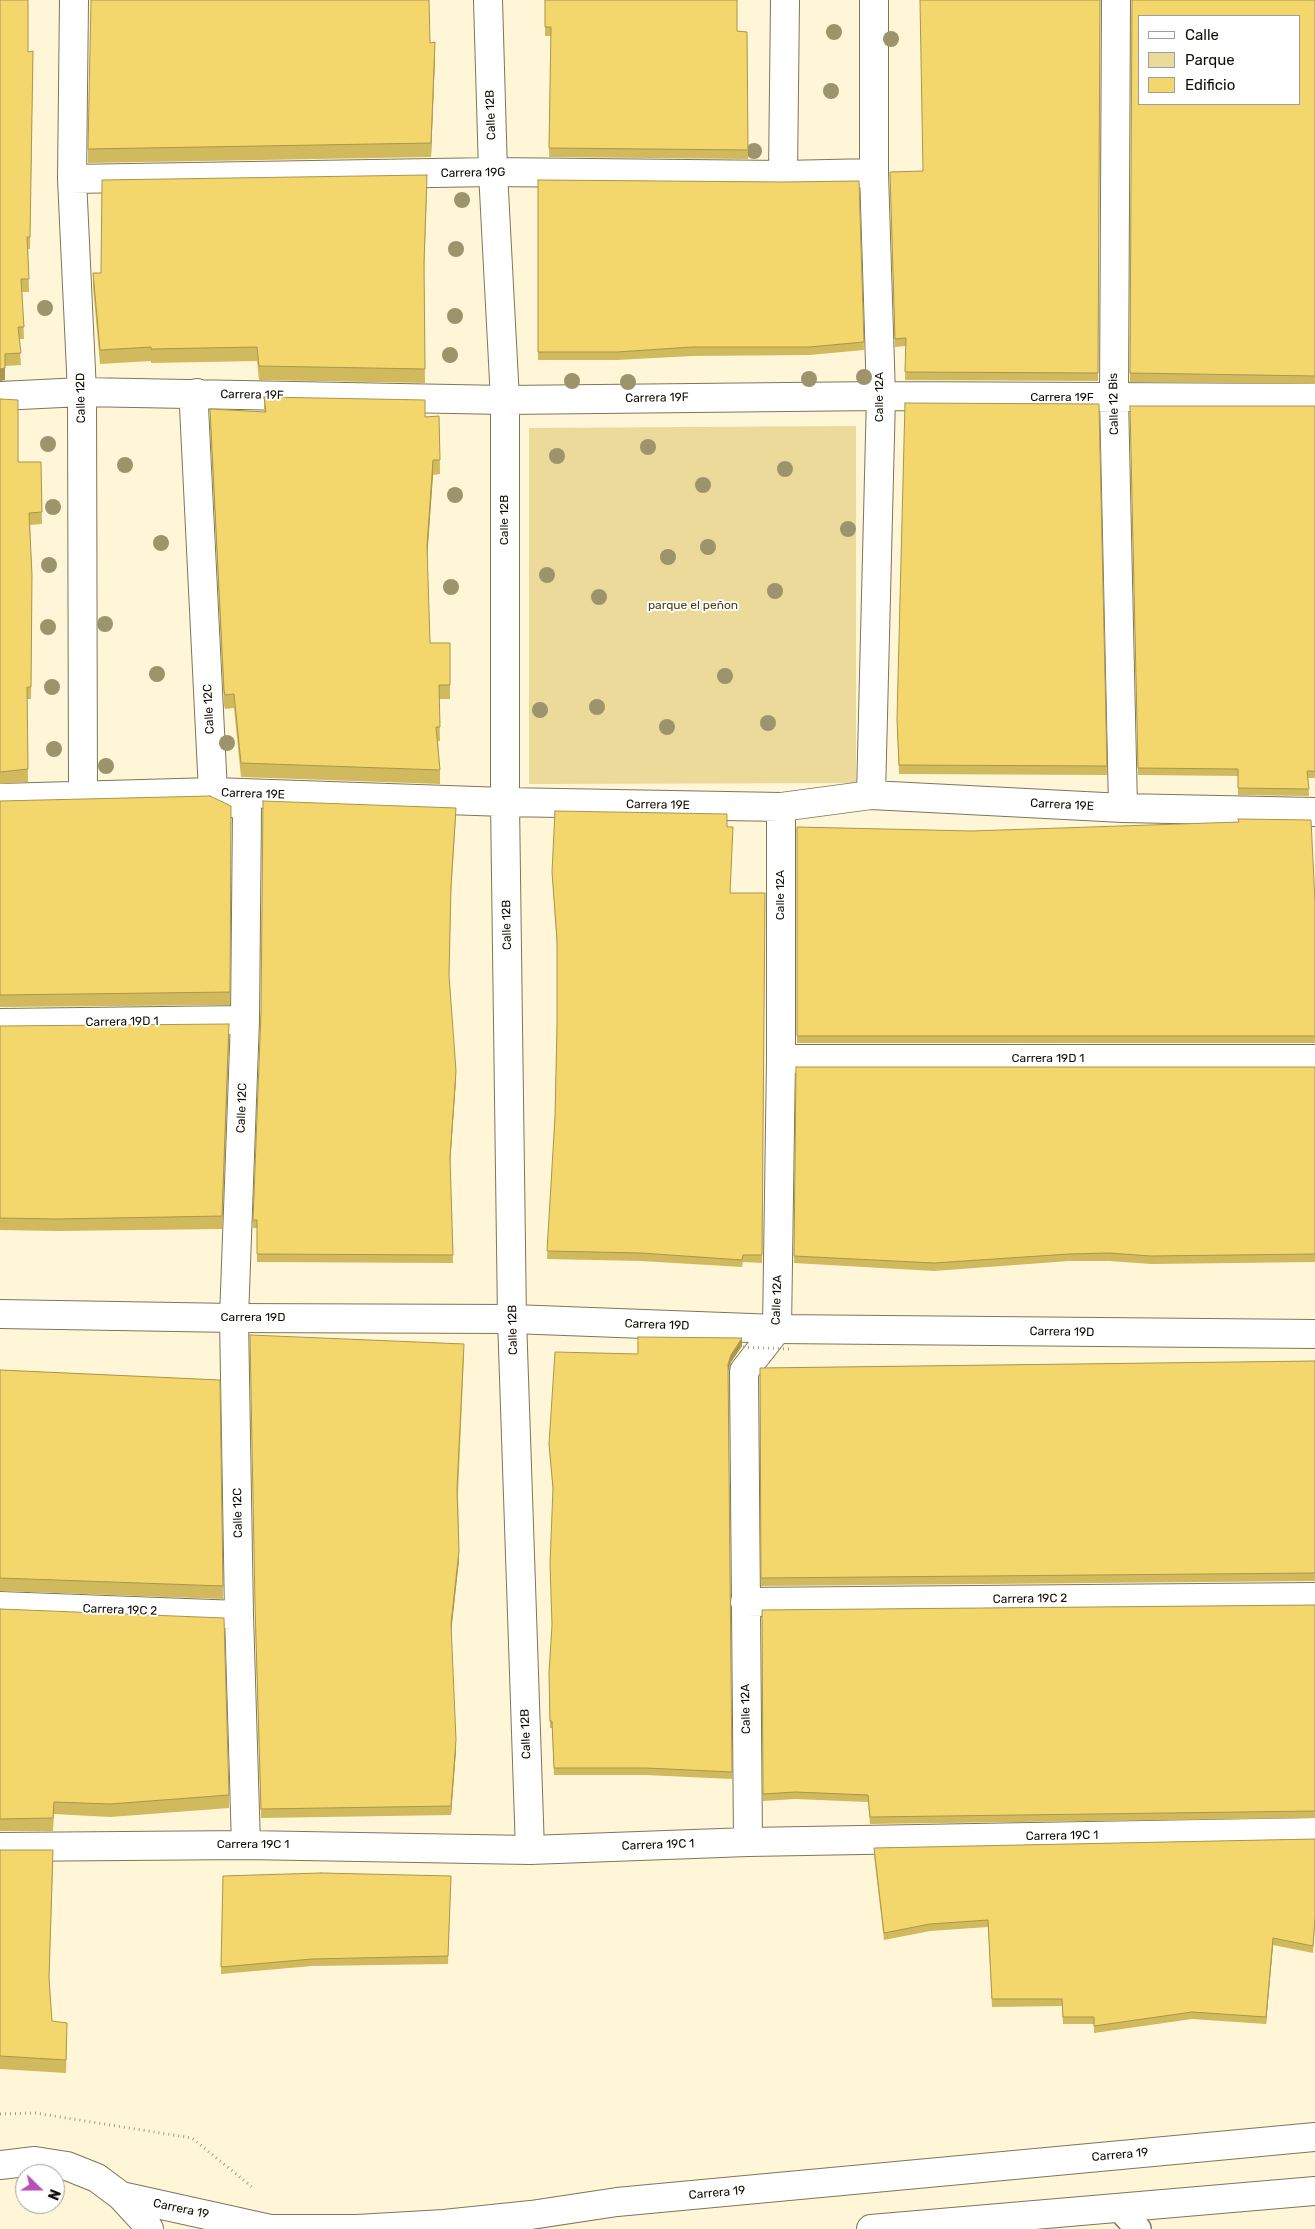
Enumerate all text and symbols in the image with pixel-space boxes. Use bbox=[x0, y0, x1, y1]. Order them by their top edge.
legend bbox=[1138, 15, 1300, 105]
text: Calle bbox=[1185, 26, 1219, 44]
text: Parque bbox=[1185, 51, 1235, 69]
text: Edificio bbox=[1185, 76, 1235, 94]
street label: Calle 12B bbox=[483, 90, 499, 140]
street label: Carrera 19G bbox=[440, 165, 506, 181]
street label: Calle 12A bbox=[873, 372, 887, 422]
street label: Calle 12D bbox=[73, 373, 89, 423]
street label: Calle 12 Bis bbox=[1106, 373, 1122, 435]
street label: Carrera 19F bbox=[220, 387, 284, 403]
street label: Carrera 19F bbox=[625, 390, 689, 406]
street label: Carrera 19F bbox=[1030, 391, 1094, 405]
street label: Calle 12B bbox=[498, 495, 512, 545]
park label: parque el peñon bbox=[648, 599, 738, 613]
street label: Calle 12C bbox=[200, 684, 218, 734]
street label: Carrera 19E bbox=[221, 786, 285, 802]
street label: Carrera 19E bbox=[1030, 796, 1094, 814]
street label: Carrera 19E bbox=[626, 797, 690, 813]
street label: Calle 12A bbox=[774, 870, 788, 920]
street label: Calle 12B bbox=[499, 900, 515, 950]
street label: Carrera 19D 1 bbox=[85, 1014, 159, 1030]
street label: Carrera 19D 1 bbox=[1012, 1052, 1084, 1066]
street label: Calle 12C bbox=[234, 1083, 250, 1133]
street label: Calle 12A bbox=[769, 1275, 785, 1325]
street label: Calle 12B bbox=[505, 1305, 521, 1355]
street label: Carrera 19D bbox=[221, 1311, 285, 1325]
street label: Carrera 19D bbox=[624, 1317, 690, 1333]
street label: Carrera 19D bbox=[1029, 1324, 1095, 1340]
street label: Calle 12C bbox=[230, 1488, 246, 1538]
street label: Carrera 19C 2 bbox=[993, 1591, 1067, 1607]
street label: Carrera 19C 2 bbox=[82, 1602, 158, 1618]
street label: Calle 12A bbox=[738, 1684, 754, 1734]
street label: Calle 12B bbox=[518, 1709, 534, 1759]
street label: Carrera 19C 1 bbox=[1026, 1828, 1098, 1844]
street label: Carrera 19C 1 bbox=[621, 1837, 695, 1853]
street label: Carrera 19C 1 bbox=[217, 1838, 289, 1852]
street label: Carrera 19 bbox=[1091, 2145, 1149, 2165]
north arrow bbox=[15, 2164, 65, 2214]
street label: Carrera 19 bbox=[688, 2183, 746, 2203]
text: N bbox=[44, 2187, 63, 2202]
street label: Carrera 19 bbox=[152, 2196, 210, 2222]

